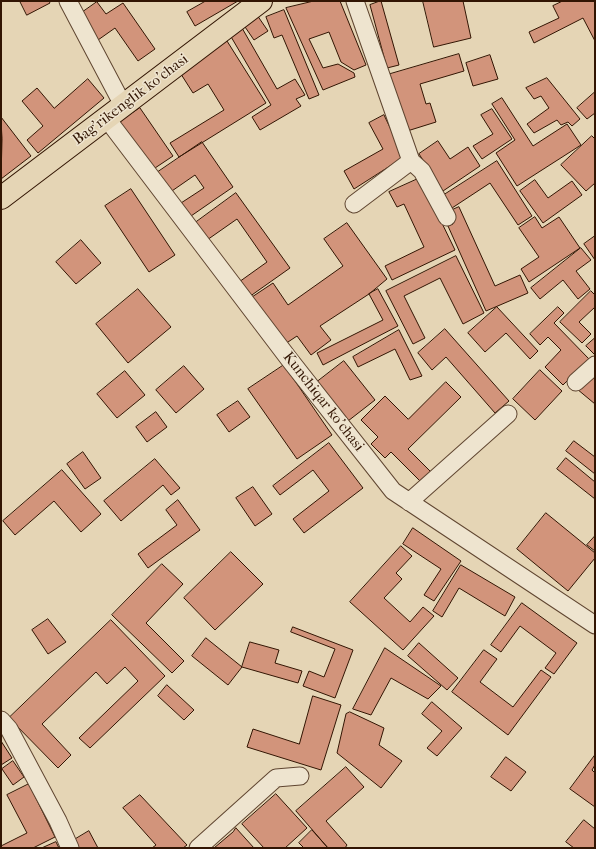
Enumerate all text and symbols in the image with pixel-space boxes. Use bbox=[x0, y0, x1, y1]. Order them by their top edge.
street label: Bag'rikenglik ko'chasi bbox=[70, 51, 192, 149]
street label: Kunchiqar ko'chasi bbox=[279, 349, 367, 455]

